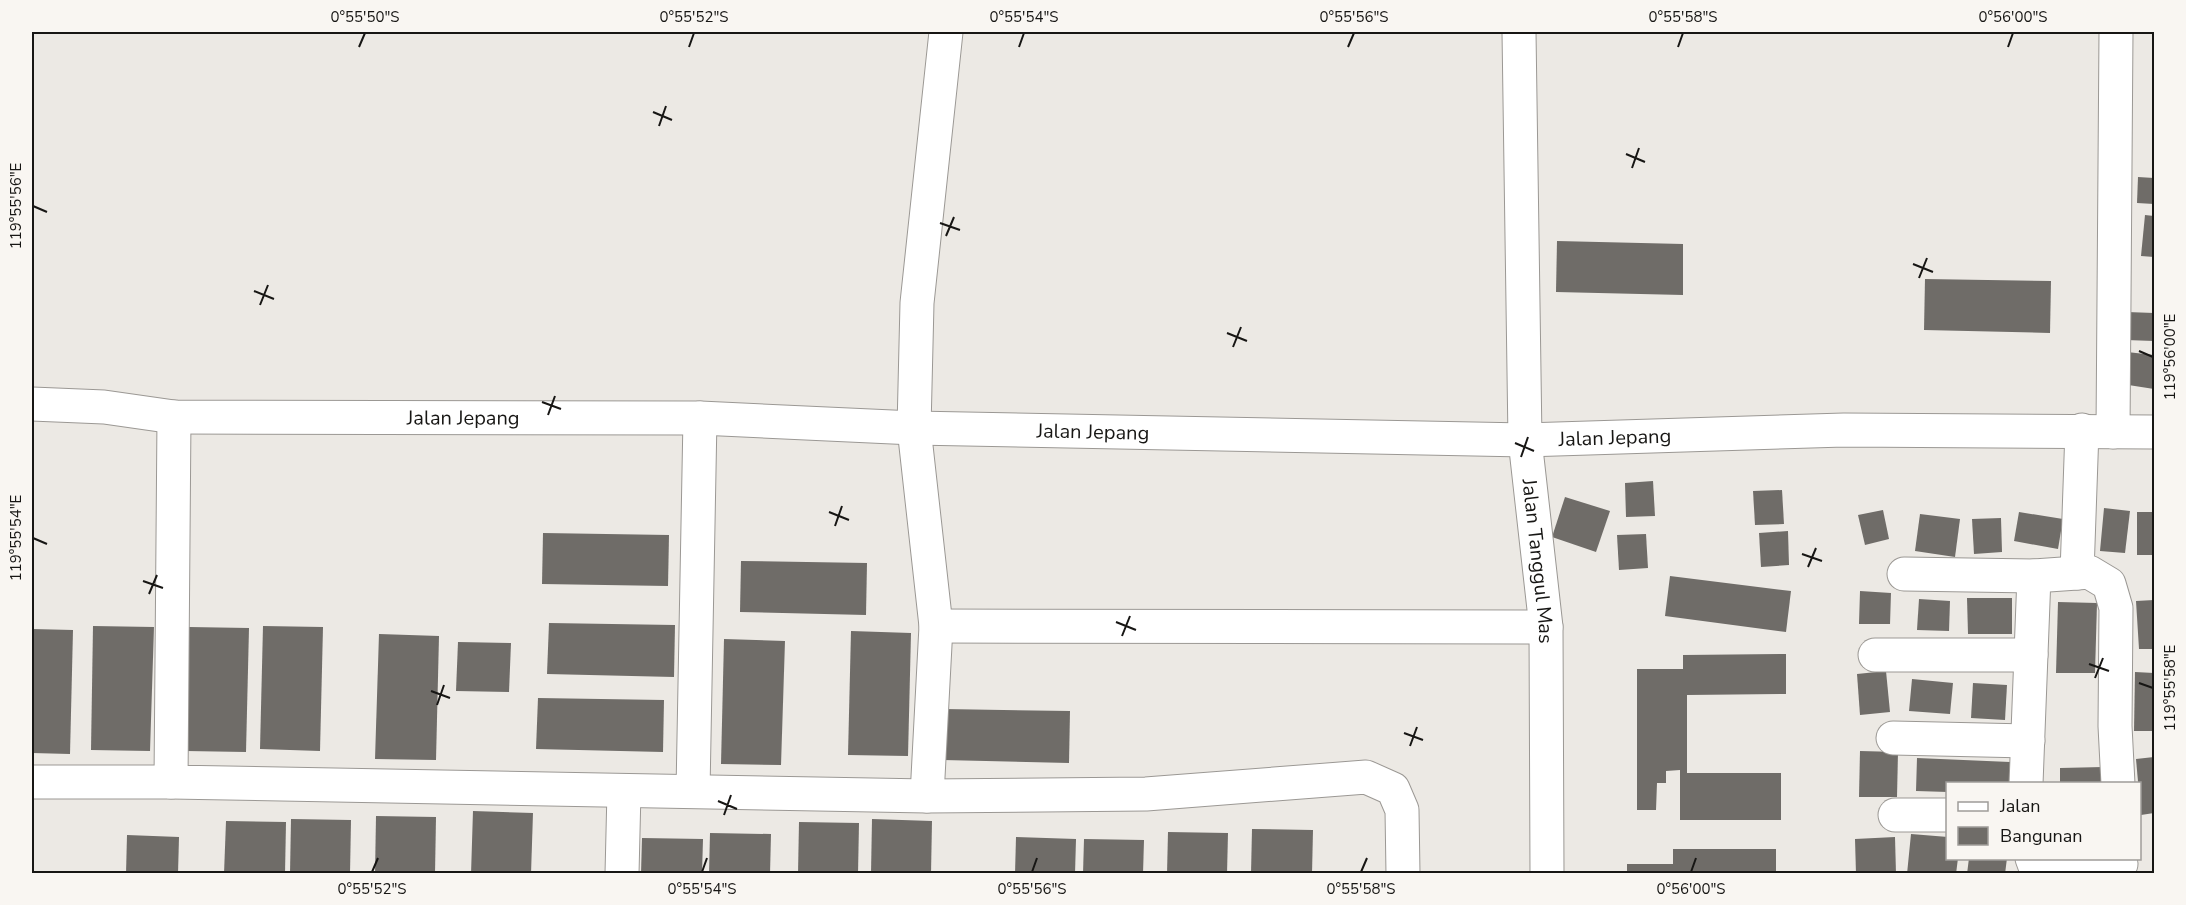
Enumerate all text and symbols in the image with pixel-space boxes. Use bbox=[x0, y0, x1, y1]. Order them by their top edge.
text: 0°55'50"S bbox=[331, 7, 399, 27]
text: 0°55'52"S bbox=[660, 7, 728, 27]
text: 0°55'54"S bbox=[990, 7, 1058, 27]
text: 0°55'56"S bbox=[1320, 7, 1388, 27]
text: 0°55'58"S bbox=[1649, 7, 1717, 27]
text: 0°56'00"S bbox=[1979, 7, 2047, 27]
text: 119°55'56"E bbox=[6, 163, 26, 249]
text: 119°56'00"E bbox=[2160, 314, 2180, 400]
street label: Jalan Jepang bbox=[406, 404, 520, 432]
street label: Jalan Jepang bbox=[1035, 417, 1150, 447]
street label: Jalan Jepang bbox=[1557, 422, 1672, 453]
street label: Jalan Tanggul Mas bbox=[1515, 476, 1559, 644]
text: 119°55'54"E bbox=[6, 495, 26, 581]
text: 119°55'58"E bbox=[2160, 645, 2180, 731]
legend bbox=[1946, 782, 2141, 860]
text: Jalan bbox=[1999, 794, 2040, 818]
text: Bangunan bbox=[2000, 824, 2083, 848]
text: 0°55'52"S bbox=[338, 879, 406, 899]
text: 0°55'54"S bbox=[668, 879, 736, 899]
text: 0°55'56"S bbox=[998, 879, 1066, 899]
text: 0°55'58"S bbox=[1327, 879, 1395, 899]
text: 0°56'00"S bbox=[1657, 879, 1725, 899]

